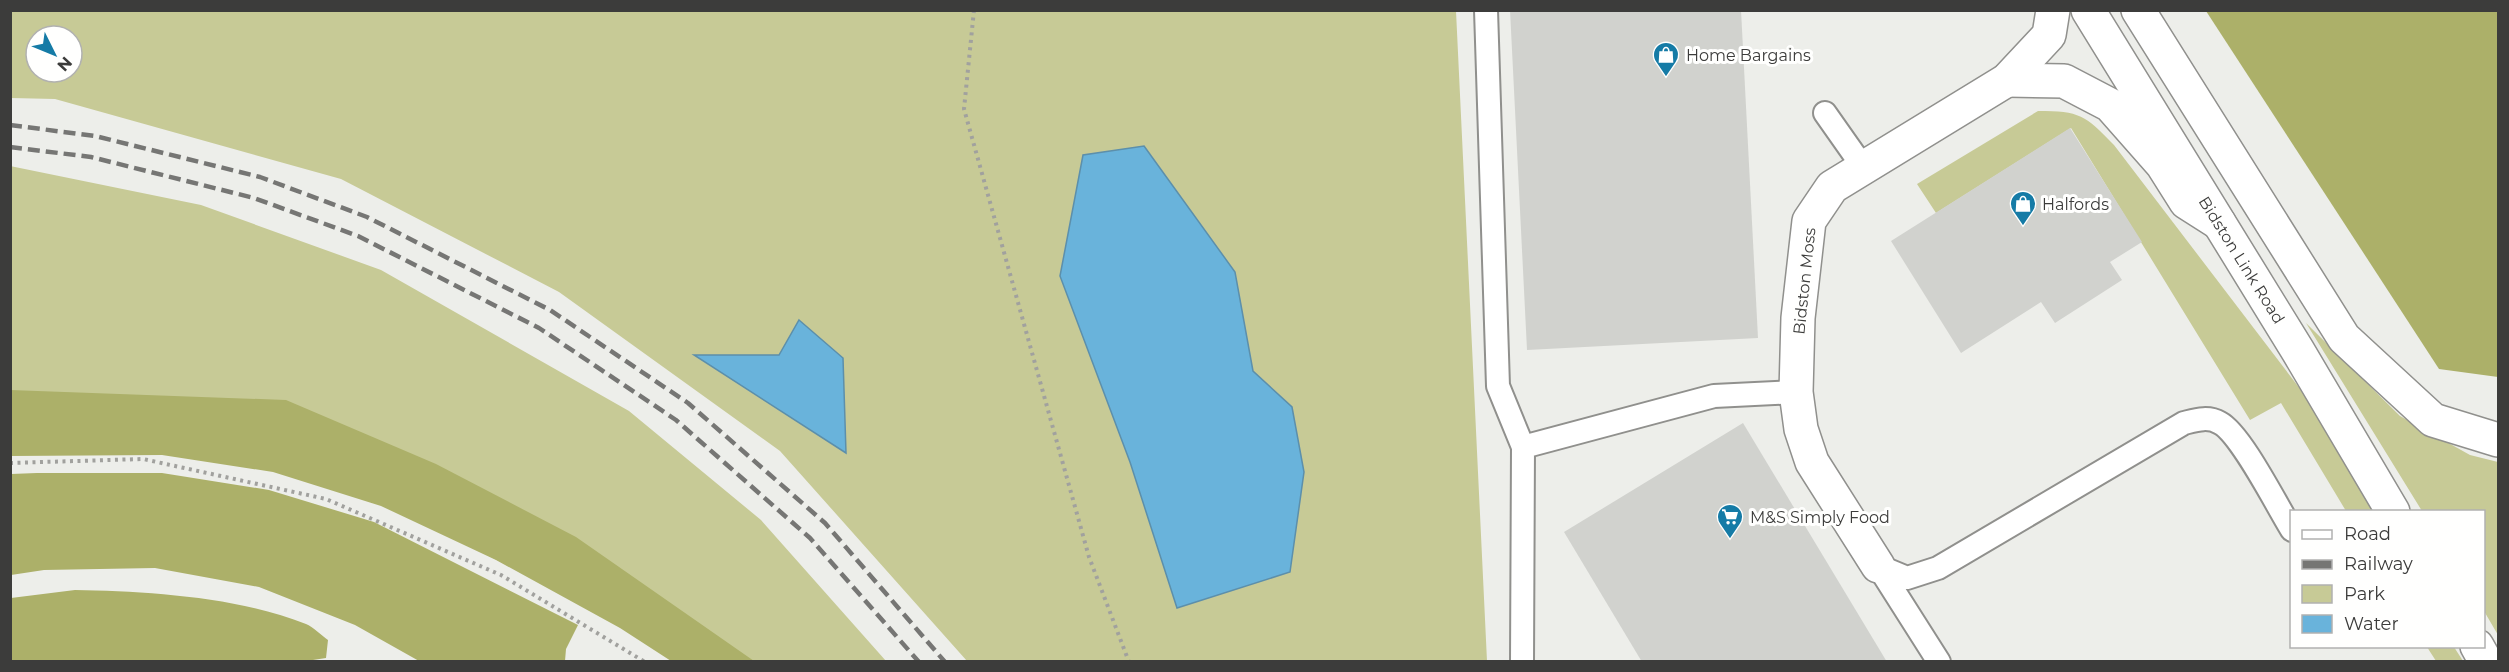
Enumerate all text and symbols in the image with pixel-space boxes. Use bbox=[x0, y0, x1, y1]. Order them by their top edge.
north arrow bbox=[24, 24, 84, 84]
shop icon: Home Bargains bbox=[1651, 40, 1681, 78]
place label: Home Bargains bbox=[1686, 46, 1811, 65]
text: N bbox=[53, 53, 76, 75]
shop icon: Halfords bbox=[2008, 189, 2038, 227]
street label: Bidston Link Road bbox=[2195, 193, 2288, 327]
place label: Halfords bbox=[2042, 195, 2109, 214]
street label: Bidston Moss bbox=[1789, 227, 1820, 335]
supermarket icon: M&S Simply Food bbox=[1715, 502, 1745, 540]
place label: M&S Simply Food bbox=[1750, 508, 1890, 527]
legend bbox=[2290, 510, 2485, 648]
text: Road bbox=[2344, 523, 2391, 545]
text: Railway bbox=[2344, 553, 2413, 575]
text: Park bbox=[2344, 583, 2385, 605]
text: Water bbox=[2344, 613, 2399, 635]

